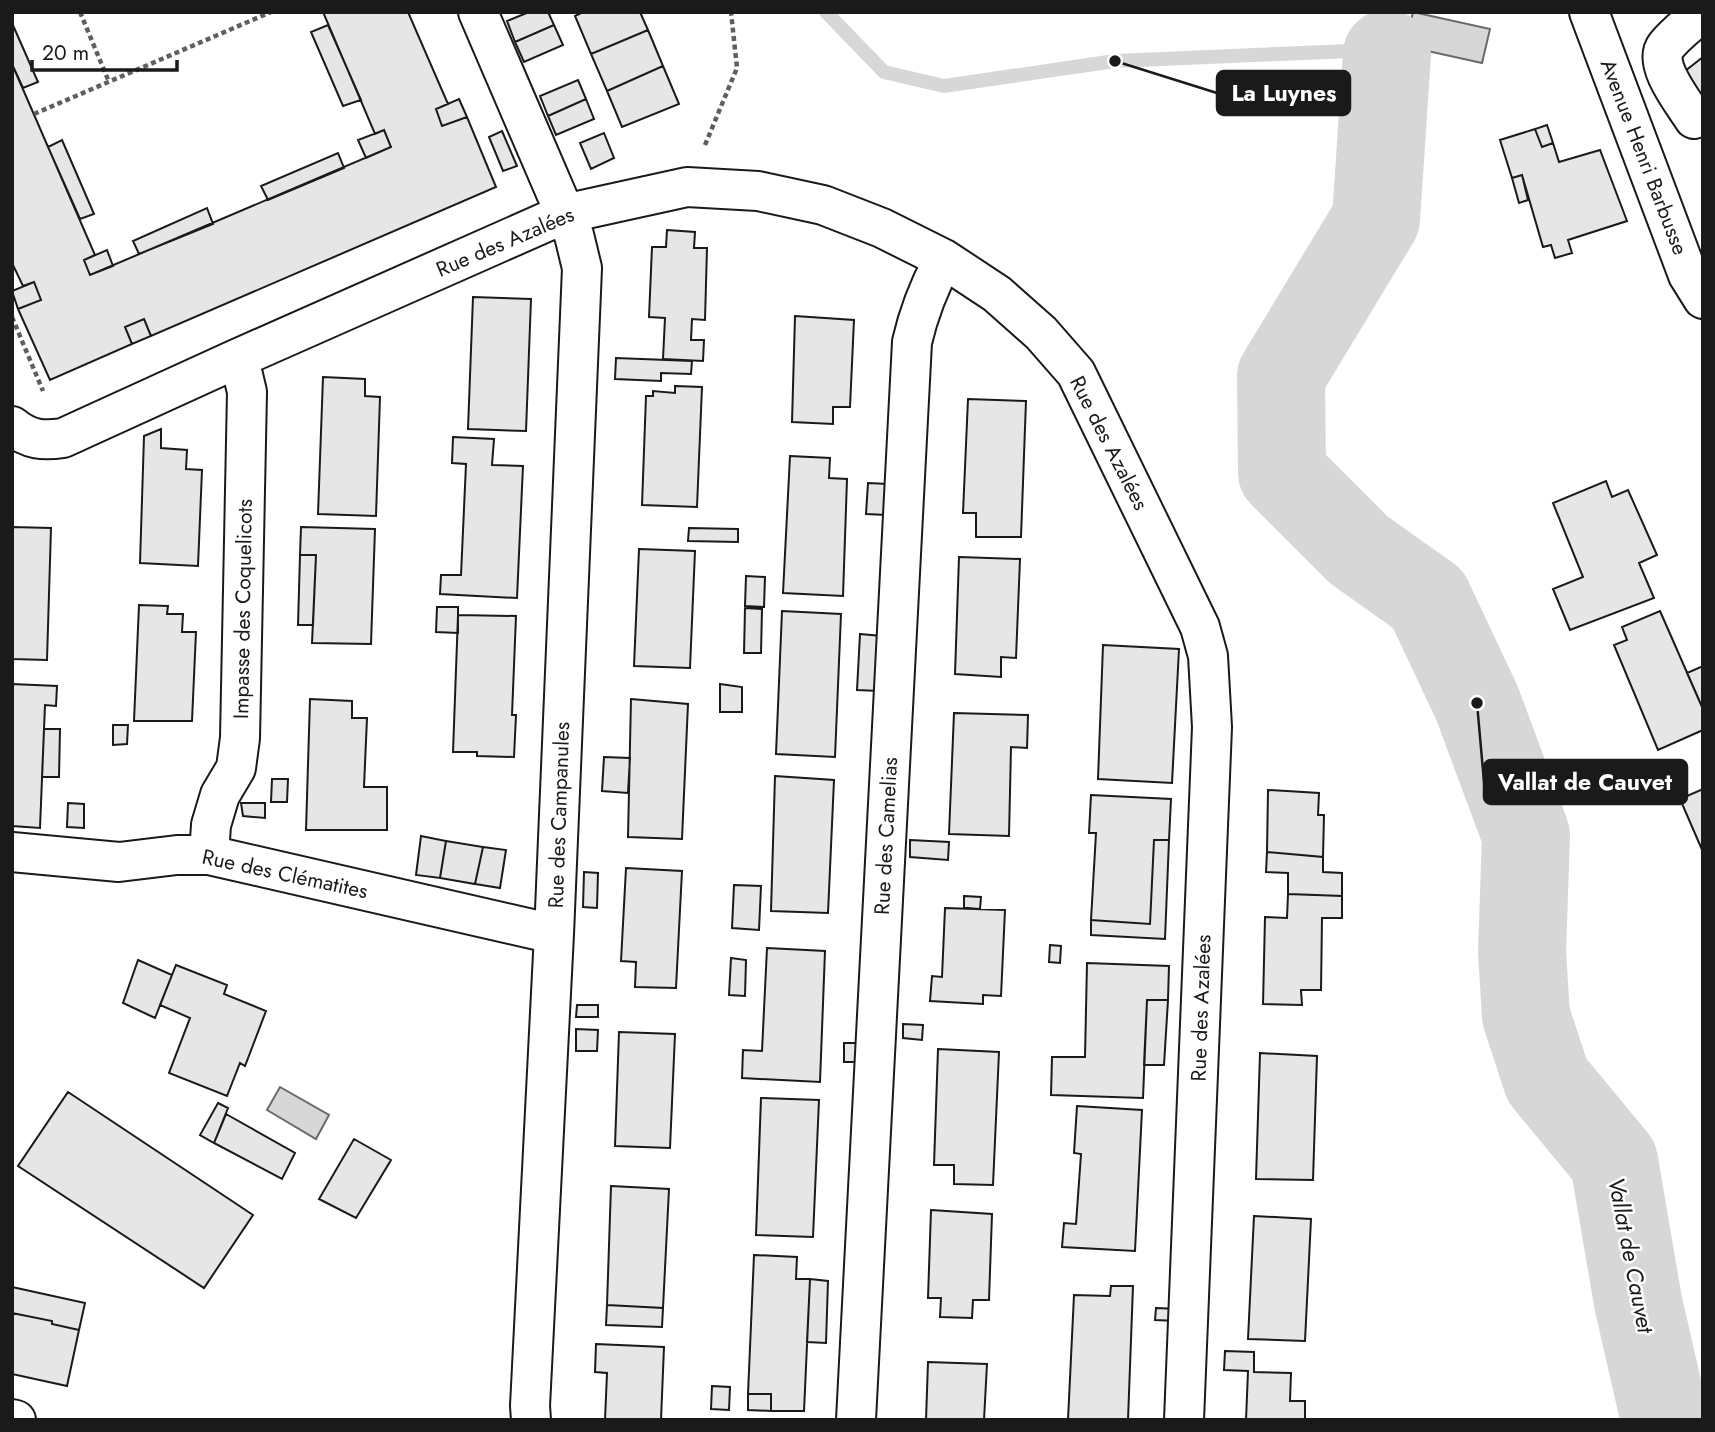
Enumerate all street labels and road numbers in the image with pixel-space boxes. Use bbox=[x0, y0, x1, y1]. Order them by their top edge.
street label: Avenue Henri Barbusse bbox=[1593, 55, 1695, 259]
street label: Rue des Azalées bbox=[431, 199, 579, 285]
street label: Rue des Azalées bbox=[1062, 371, 1156, 515]
street label: Impasse des Coquelicots bbox=[226, 499, 260, 719]
street label: Rue des Campanules bbox=[541, 721, 577, 909]
street label: Rue des Camelias bbox=[867, 756, 905, 916]
street label: Rue des Clématites bbox=[199, 842, 371, 906]
street label: Rue des Azalées bbox=[1183, 934, 1219, 1082]

